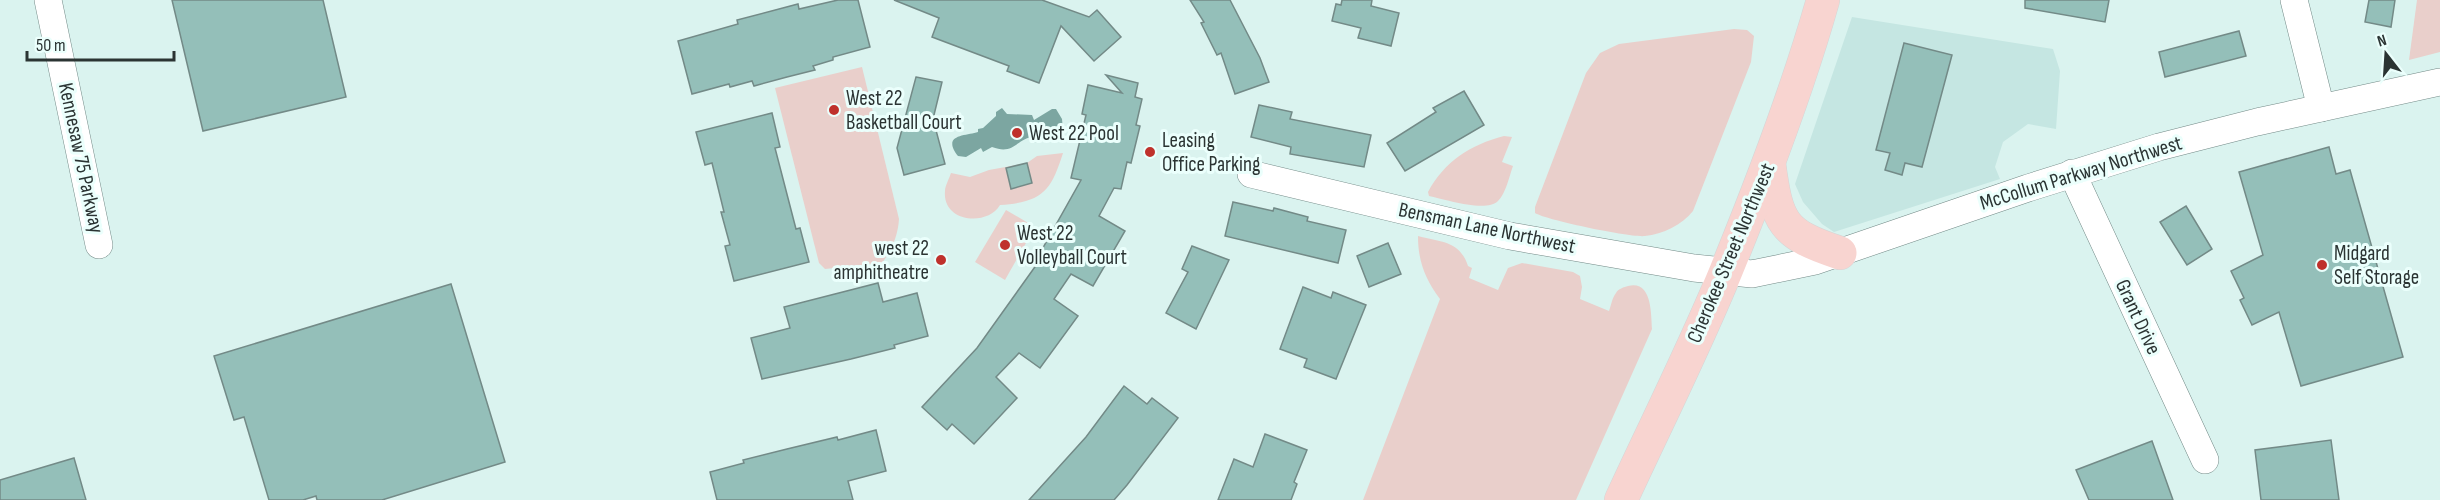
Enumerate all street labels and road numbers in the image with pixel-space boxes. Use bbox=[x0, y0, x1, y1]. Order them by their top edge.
street label: Kennesaw 75 Parkway bbox=[53, 81, 109, 235]
street label: McCollum Parkway Northwest bbox=[1977, 130, 2185, 216]
street label: Cherokee Street Northwest bbox=[1682, 159, 1780, 347]
street label: Bensman Lane Northwest bbox=[1396, 197, 1578, 259]
street label: Grant Drive bbox=[2110, 276, 2166, 358]

